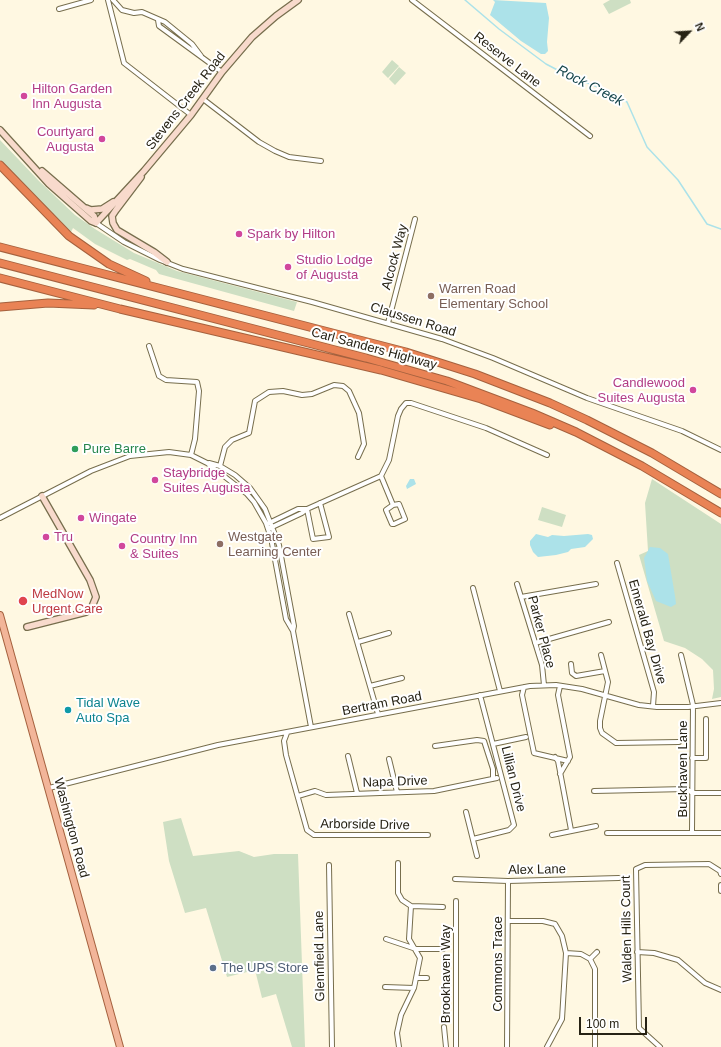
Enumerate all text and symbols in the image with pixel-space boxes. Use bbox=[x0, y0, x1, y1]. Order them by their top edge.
north arrow bbox=[669, 12, 709, 52]
text: N bbox=[693, 21, 707, 33]
street label: Reserve Lane bbox=[470, 29, 544, 91]
street label: Stevens Creek Road bbox=[143, 49, 229, 153]
water label: Rock Creek bbox=[554, 62, 626, 110]
place label: Hilton Garden Inn Augusta bbox=[32, 81, 112, 112]
marker: Hilton Garden Inn Augusta bbox=[19, 91, 29, 101]
place label: Courtyard Augusta bbox=[37, 124, 94, 155]
marker: Courtyard Augusta bbox=[97, 134, 107, 144]
street label: Alcock Way bbox=[379, 222, 411, 292]
place label: Spark by Hilton bbox=[247, 226, 335, 242]
marker: Spark by Hilton bbox=[234, 229, 244, 239]
place label: Studio Lodge of Augusta bbox=[296, 252, 373, 283]
marker: Studio Lodge of Augusta bbox=[283, 262, 293, 272]
place label: Warren Road Elementary School bbox=[439, 281, 548, 312]
marker: Warren Road Elementary School bbox=[426, 291, 436, 301]
street label: Claussen Road bbox=[368, 300, 458, 340]
street label: Carl Sanders Highway bbox=[310, 325, 438, 373]
place label: Candlewood Suites Augusta bbox=[598, 375, 685, 406]
marker: Candlewood Suites Augusta bbox=[688, 385, 698, 395]
place label: Pure Barre bbox=[83, 441, 146, 457]
marker: Pure Barre bbox=[70, 444, 80, 454]
place label: Staybridge Suites Augusta bbox=[163, 465, 250, 496]
marker: Staybridge Suites Augusta bbox=[150, 475, 160, 485]
place label: Wingate bbox=[89, 510, 137, 526]
marker: Wingate bbox=[76, 513, 86, 523]
place label: Tru bbox=[54, 529, 73, 545]
place label: Westgate Learning Center bbox=[228, 529, 321, 560]
place label: Country Inn & Suites bbox=[130, 531, 197, 562]
marker: Tru bbox=[41, 532, 51, 542]
marker: Westgate Learning Center bbox=[215, 539, 225, 549]
marker: Country Inn & Suites bbox=[117, 541, 127, 551]
street label: Emerald Bay Drive bbox=[625, 578, 669, 686]
place label: MedNow Urgent Care bbox=[32, 586, 103, 617]
street label: Parker Place bbox=[524, 594, 558, 670]
marker: MedNow Urgent Care bbox=[17, 595, 29, 607]
street label: Bertram Road bbox=[341, 689, 423, 719]
place label: Tidal Wave Auto Spa bbox=[76, 695, 140, 726]
marker: Tidal Wave Auto Spa bbox=[63, 705, 73, 715]
street label: Buckhaven Lane bbox=[675, 721, 691, 817]
street label: Lillian Drive bbox=[497, 745, 529, 813]
street label: Napa Drive bbox=[362, 773, 428, 791]
street label: Washington Road bbox=[50, 776, 92, 880]
street label: Arborside Drive bbox=[320, 816, 410, 834]
street label: Alex Lane bbox=[508, 862, 566, 878]
street label: Walden Hills Court bbox=[618, 875, 636, 983]
street label: Glennfield Lane bbox=[311, 910, 329, 1002]
street label: Commons Trace bbox=[490, 916, 506, 1012]
street label: Brookhaven Way bbox=[438, 925, 454, 1023]
place label: The UPS Store bbox=[221, 960, 308, 976]
marker: The UPS Store bbox=[208, 963, 218, 973]
scale bar bbox=[581, 1009, 649, 1035]
text: 100 m bbox=[586, 1017, 619, 1031]

